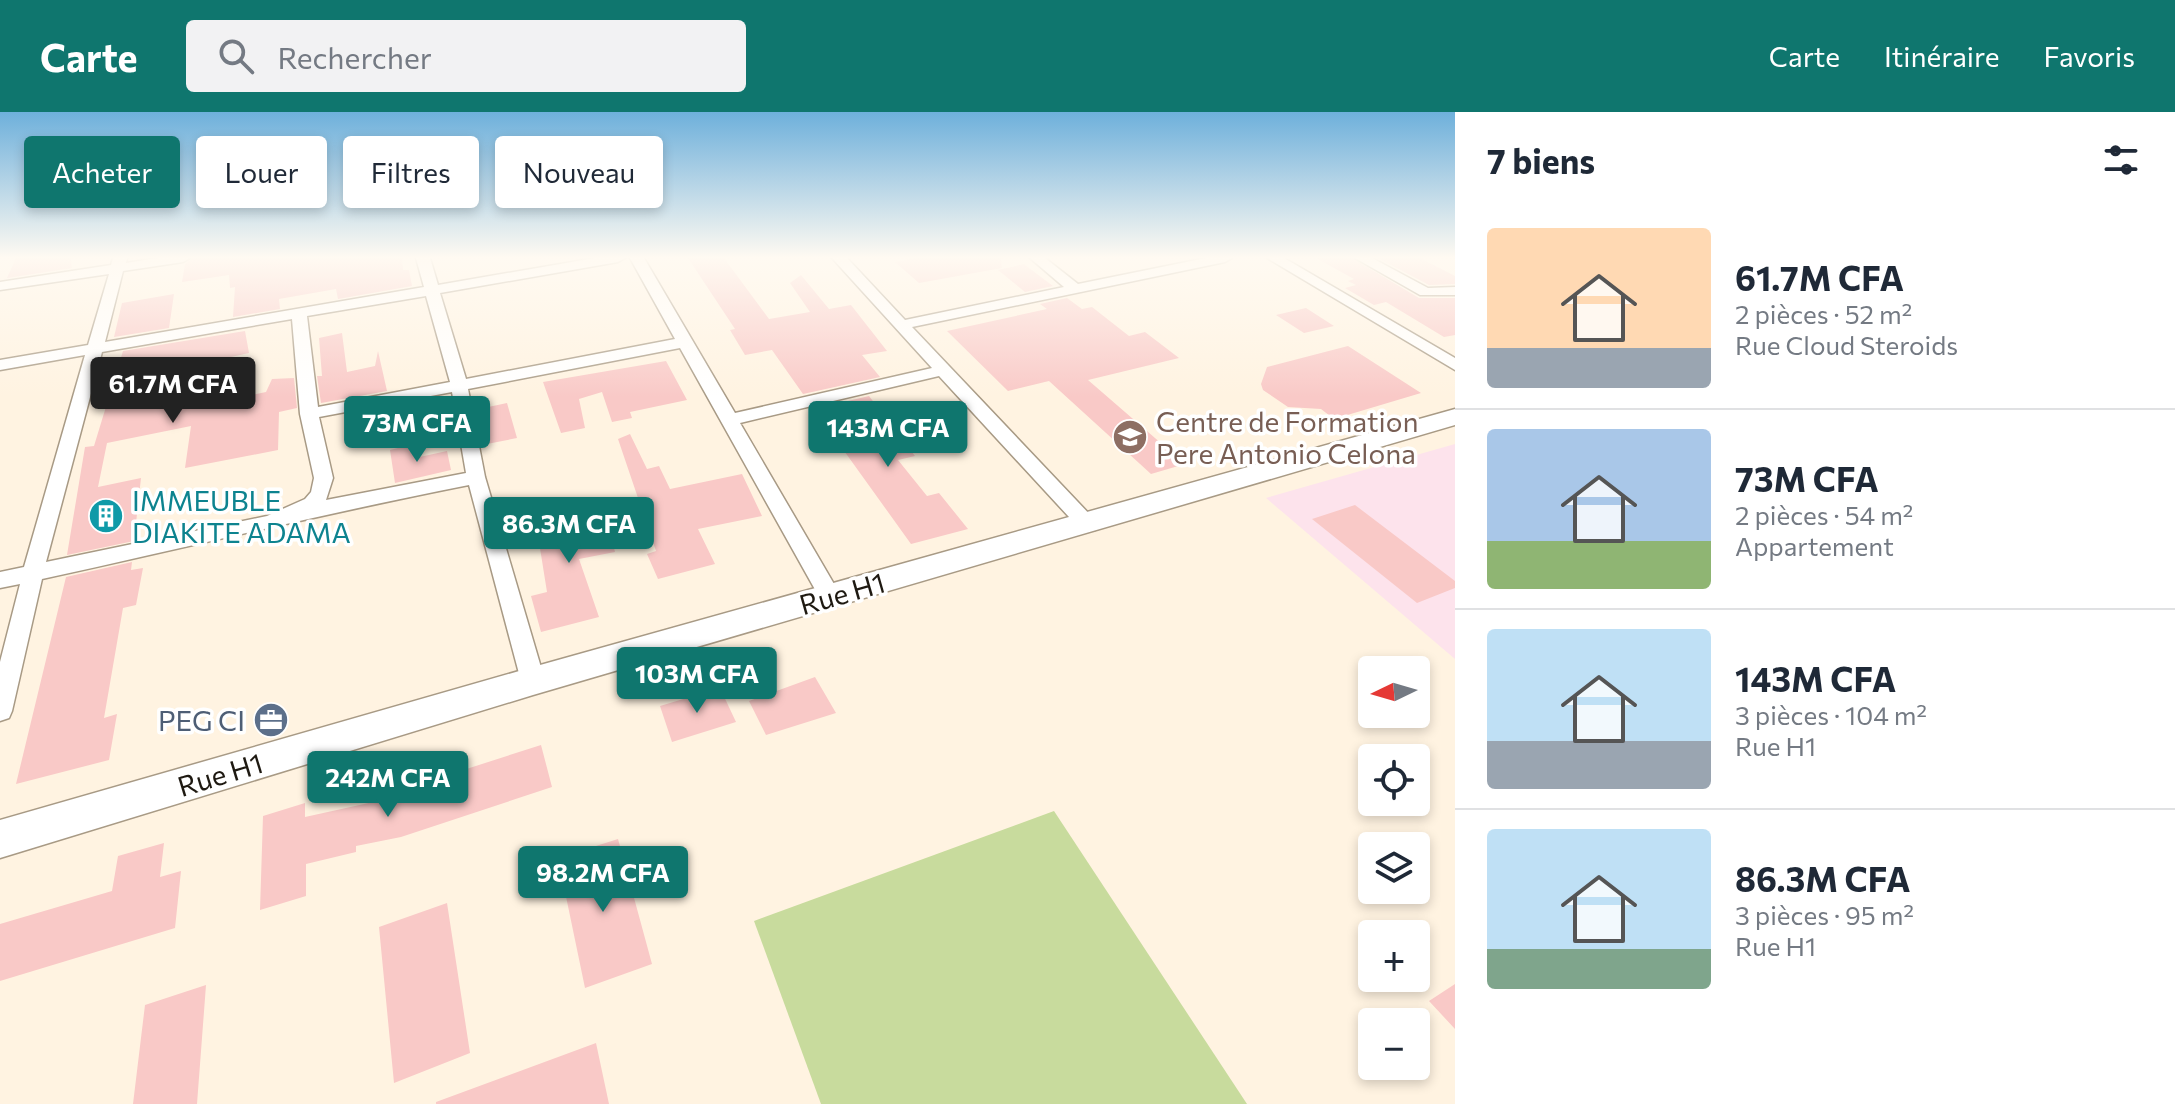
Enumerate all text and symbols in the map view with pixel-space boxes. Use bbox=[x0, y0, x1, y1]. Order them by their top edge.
search box bbox=[186, 20, 746, 92]
text: Carte bbox=[40, 33, 138, 80]
icon: search bbox=[214, 34, 258, 78]
text: Rechercher bbox=[278, 38, 432, 75]
text: Carte bbox=[1769, 39, 1840, 73]
text: Itinéraire bbox=[1884, 39, 1999, 73]
text: Favoris bbox=[2043, 39, 2135, 73]
chip: Acheter bbox=[24, 136, 180, 208]
chip: Louer bbox=[196, 136, 327, 208]
chip: Filtres bbox=[343, 136, 479, 208]
chip: Nouveau bbox=[495, 136, 663, 208]
icon: filters bbox=[2099, 138, 2143, 182]
text: 7 biens bbox=[1487, 139, 1595, 181]
text: 61.7M CFA bbox=[1735, 256, 1904, 298]
icon: home bbox=[1551, 260, 1647, 356]
text: 2 pièces · 52 m² bbox=[1735, 298, 1912, 329]
text: Rue Cloud Steroids bbox=[1735, 329, 1958, 360]
pin: 61.7M CFA bbox=[81, 357, 265, 425]
text: 61.7M CFA bbox=[108, 367, 238, 398]
pin: 73M CFA bbox=[343, 396, 491, 464]
pin: 143M CFA bbox=[805, 401, 971, 469]
place label: Centre de Formation Pere Antonio Celona bbox=[1156, 404, 1419, 470]
text: 73M CFA bbox=[362, 406, 472, 437]
text: 143M CFA bbox=[826, 411, 950, 442]
school or university icon: Centre de Formation Pere Antonio Celona bbox=[1111, 418, 1149, 456]
text: 73M CFA bbox=[1735, 457, 1879, 499]
icon: home bbox=[1551, 461, 1647, 557]
place label: IMMEUBLE DIAKITE ADAMA bbox=[132, 483, 351, 549]
building icon: IMMEUBLE DIAKITE ADAMA bbox=[87, 497, 125, 535]
pin: 86.3M CFA bbox=[477, 497, 661, 565]
text: 2 pièces · 54 m² bbox=[1735, 499, 1913, 530]
text: 86.3M CFA bbox=[502, 507, 636, 538]
text: Appartement bbox=[1735, 530, 1894, 561]
street label: Rue H1 bbox=[795, 565, 889, 621]
pin: 103M CFA bbox=[614, 647, 780, 715]
north arrow bbox=[1358, 656, 1430, 728]
map controls bbox=[1358, 656, 1430, 1080]
text: 103M CFA bbox=[635, 657, 759, 688]
text: 143M CFA bbox=[1735, 657, 1896, 699]
icon: home bbox=[1551, 661, 1647, 757]
text: 3 pièces · 104 m² bbox=[1735, 699, 1927, 730]
office icon: PEG CI bbox=[252, 701, 290, 739]
place label: PEG CI bbox=[158, 703, 245, 737]
text: Rue H1 bbox=[1735, 730, 1816, 761]
button: locate bbox=[1358, 744, 1430, 816]
street label: Rue H1 bbox=[173, 745, 267, 803]
pin: 242M CFA bbox=[305, 751, 471, 819]
text: 242M CFA bbox=[325, 761, 451, 792]
button: layers bbox=[1358, 832, 1430, 904]
pin: 98.2M CFA bbox=[511, 846, 695, 914]
text: 98.2M CFA bbox=[536, 856, 670, 887]
text: 86.3M CFA bbox=[1735, 857, 1911, 899]
icon: home bbox=[1551, 861, 1647, 957]
text: 3 pièces · 95 m² bbox=[1735, 899, 1914, 930]
button: + bbox=[1358, 920, 1430, 992]
text: Rue H1 bbox=[1735, 930, 1816, 961]
button: − bbox=[1358, 1008, 1430, 1080]

